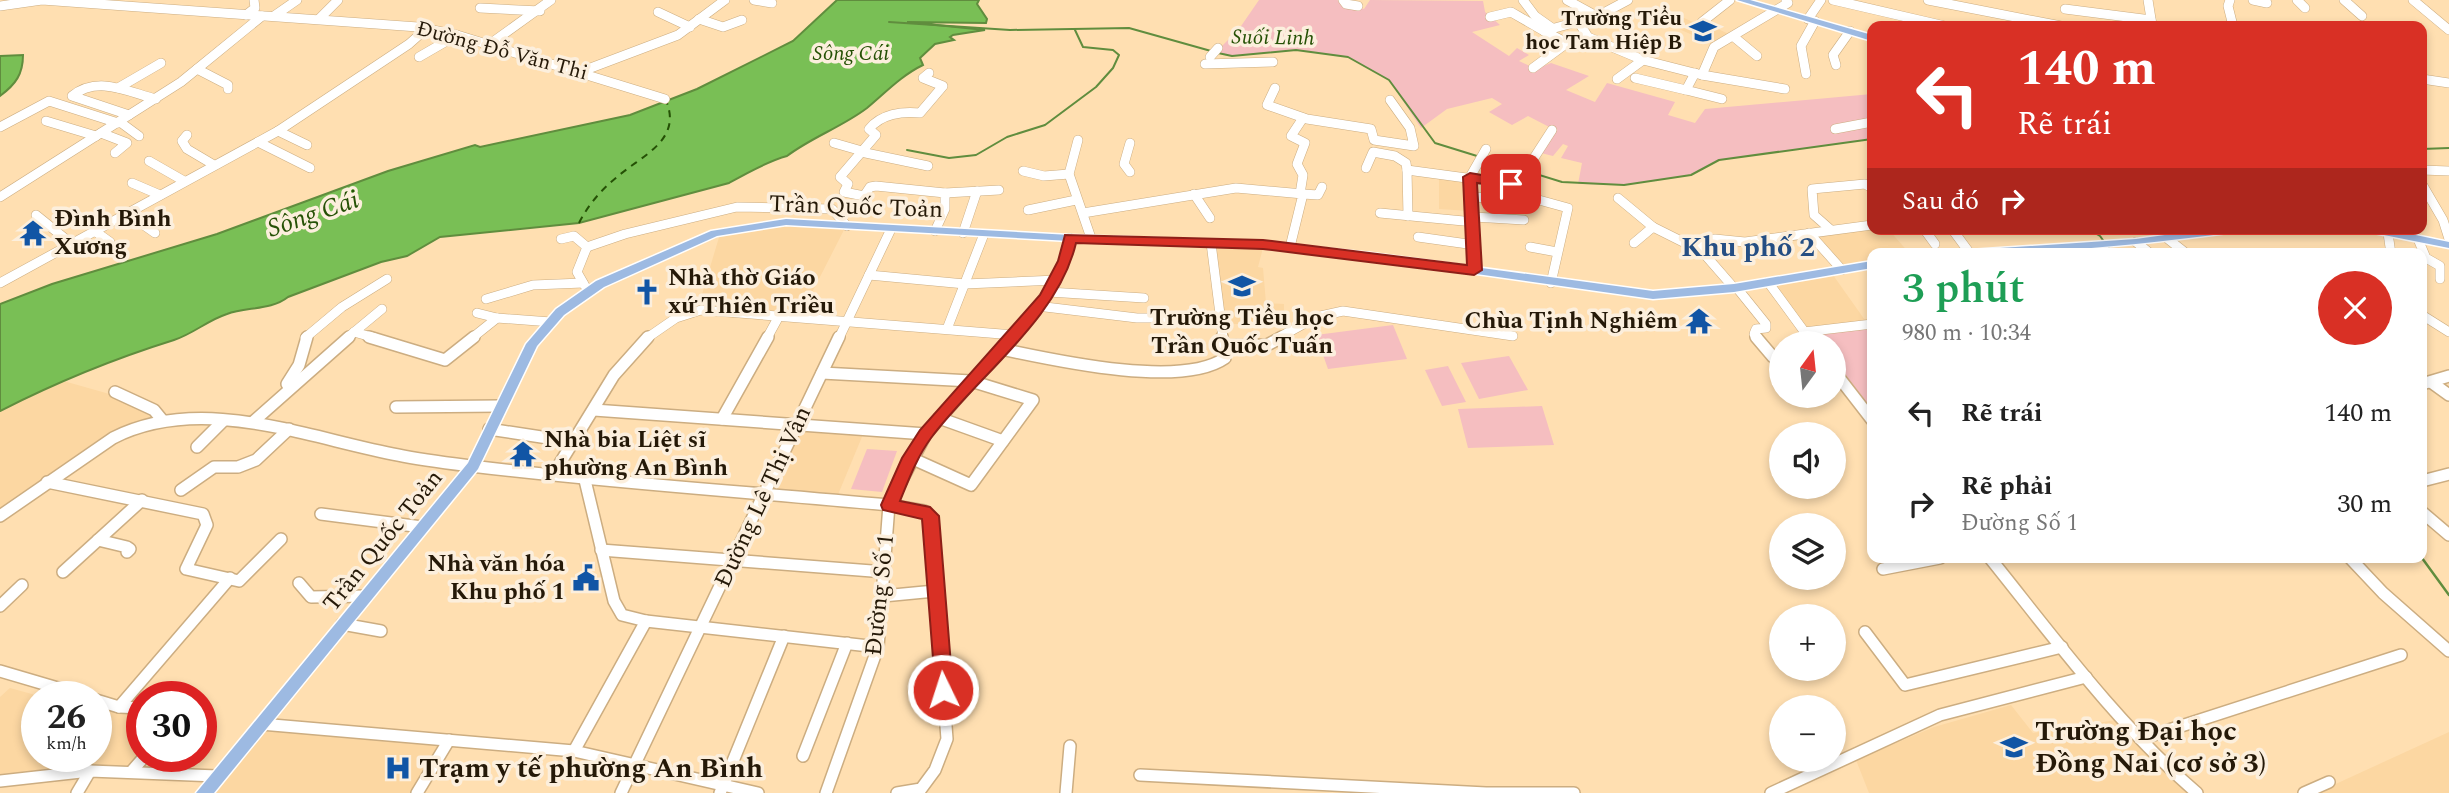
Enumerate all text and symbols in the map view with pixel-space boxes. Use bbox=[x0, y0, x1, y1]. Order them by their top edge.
place label: Trường Tiểu học Tam Hiệp B bbox=[1525, 3, 1683, 59]
street label: Đường Đỗ Văn Thi bbox=[413, 13, 591, 89]
school or university icon: Trường Tiểu học Tam Hiệp B bbox=[1688, 16, 1718, 46]
water label: Suối Linh bbox=[1231, 21, 1315, 55]
text: 140 m bbox=[2017, 32, 2156, 107]
water label: Sông Cái bbox=[813, 38, 889, 70]
icon: left bbox=[1902, 49, 1993, 140]
text: Rẽ trái bbox=[2017, 100, 2112, 149]
pin bbox=[1481, 154, 1541, 214]
icon: arrive bbox=[1492, 165, 1530, 203]
water label: Sông Cái bbox=[262, 180, 364, 248]
text: Sau đó bbox=[1902, 181, 1979, 221]
icon: right bbox=[1993, 182, 2031, 220]
street label: Trần Quốc Toản bbox=[768, 186, 944, 228]
place label: Đình Bình Xương bbox=[54, 201, 172, 265]
temple icon: Đình Bình Xương bbox=[18, 218, 48, 248]
district label: Khu phố 2 bbox=[1681, 226, 1815, 269]
text: 3 phút bbox=[1902, 258, 2025, 321]
place label: Nhà thờ Giáo xứ Thiên Triều bbox=[668, 260, 834, 324]
school or university icon: Trường Tiểu học Trần Quốc Tuấn bbox=[1227, 271, 1257, 301]
button: close bbox=[2318, 271, 2392, 345]
church icon: Nhà thờ Giáo xứ Thiên Triều bbox=[632, 277, 662, 307]
place label: Trường Tiểu học Trần Quốc Tuấn bbox=[1150, 300, 1334, 364]
place label: Chùa Tịnh Nghiêm bbox=[1465, 303, 1678, 339]
temple icon: Chùa Tịnh Nghiêm bbox=[1684, 306, 1714, 336]
text: 980 m · 10:34 bbox=[1902, 316, 2031, 351]
north arrow bbox=[1769, 331, 1846, 408]
map controls bbox=[1769, 331, 1846, 772]
text: Rẽ trái bbox=[1961, 393, 2042, 433]
text: 140 m bbox=[2324, 393, 2392, 433]
icon: left bbox=[1902, 394, 1940, 432]
street label: Đường Lê Thị Vân bbox=[705, 400, 821, 594]
place label: Nhà bia Liệt sĩ phường An Bình bbox=[544, 422, 728, 486]
button: sound bbox=[1769, 422, 1846, 499]
temple icon: Nhà bia Liệt sĩ phường An Bình bbox=[508, 439, 538, 469]
street label: Trần Quốc Toản bbox=[314, 462, 452, 620]
text: Rẽ phải bbox=[1961, 466, 2053, 506]
text: 30 m bbox=[2337, 484, 2392, 524]
icon: right bbox=[1902, 485, 1940, 523]
text: Đường Số 1 bbox=[1961, 506, 2078, 541]
button: layers bbox=[1769, 513, 1846, 590]
street label: Đường Số 1 bbox=[856, 532, 904, 658]
place label: Nhà văn hóa Khu phố 1 bbox=[427, 546, 566, 610]
public building icon: Nhà văn hóa Khu phố 1 bbox=[571, 563, 601, 593]
button: + bbox=[1769, 604, 1846, 681]
position arrow bbox=[906, 653, 980, 727]
speed limit sign: 30 bbox=[126, 681, 217, 772]
text: 26 bbox=[47, 691, 86, 744]
button: − bbox=[1769, 695, 1846, 772]
place label: Trường Đại học Đồng Nai (cơ sở 3) bbox=[2035, 710, 2266, 785]
text: km/h bbox=[46, 730, 87, 757]
school or university icon: Trường Đại học Đồng Nai (cơ sở 3) bbox=[1999, 732, 2029, 762]
place label: Trạm y tế phường An Bình bbox=[419, 747, 763, 790]
hospital icon: Trạm y tế phường An Bình bbox=[383, 753, 413, 783]

